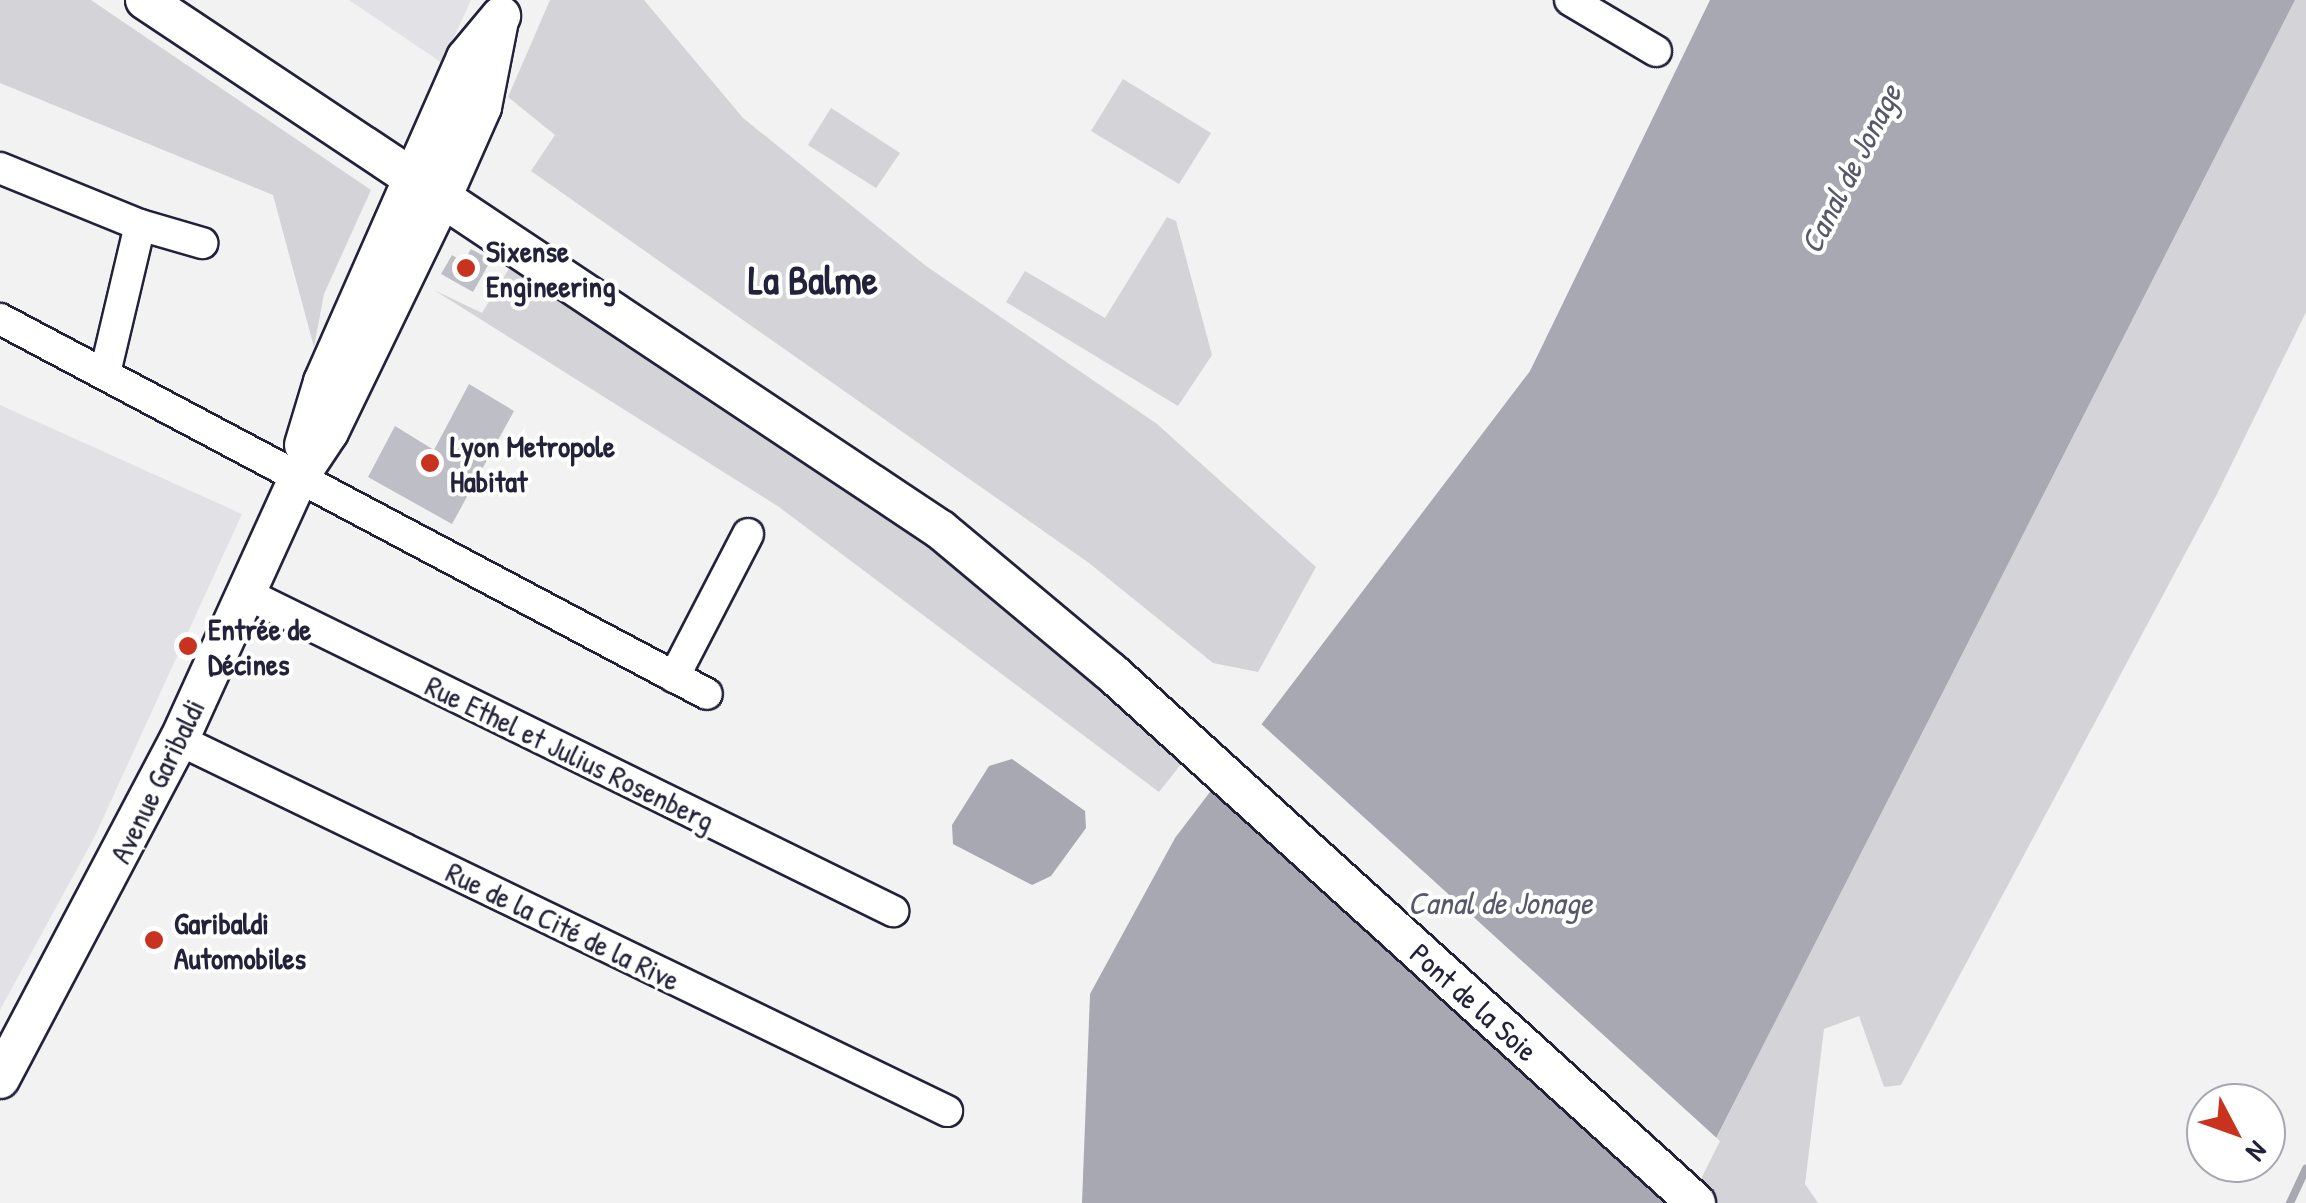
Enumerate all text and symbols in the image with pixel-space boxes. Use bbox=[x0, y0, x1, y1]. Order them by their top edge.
water label: Canal de Jonage bbox=[1792, 78, 1910, 260]
place label: Sixense Engineering bbox=[486, 233, 616, 304]
district label: La Balme bbox=[748, 255, 878, 303]
marker: Sixense Engineering bbox=[455, 257, 477, 279]
place label: Lyon Metropole Habitat bbox=[450, 428, 615, 498]
marker: Lyon Metropole Habitat bbox=[419, 452, 441, 474]
place label: Entrée de Décines bbox=[208, 611, 311, 682]
marker: Entrée de Décines bbox=[177, 635, 199, 657]
street label: Rue Ethel et Julius Rosenberg bbox=[420, 667, 720, 839]
street label: Avenue Garibaldi bbox=[102, 693, 212, 869]
street label: Rue de la Cité de la Rive bbox=[440, 854, 686, 998]
water label: Canal de Jonage bbox=[1408, 884, 1592, 922]
place label: Garibaldi Automobiles bbox=[174, 905, 306, 976]
marker: Garibaldi Automobiles bbox=[143, 929, 165, 951]
street label: Pont de la Soie bbox=[1403, 935, 1545, 1069]
north arrow bbox=[2186, 1083, 2286, 1183]
text: N bbox=[2238, 1133, 2276, 1169]

